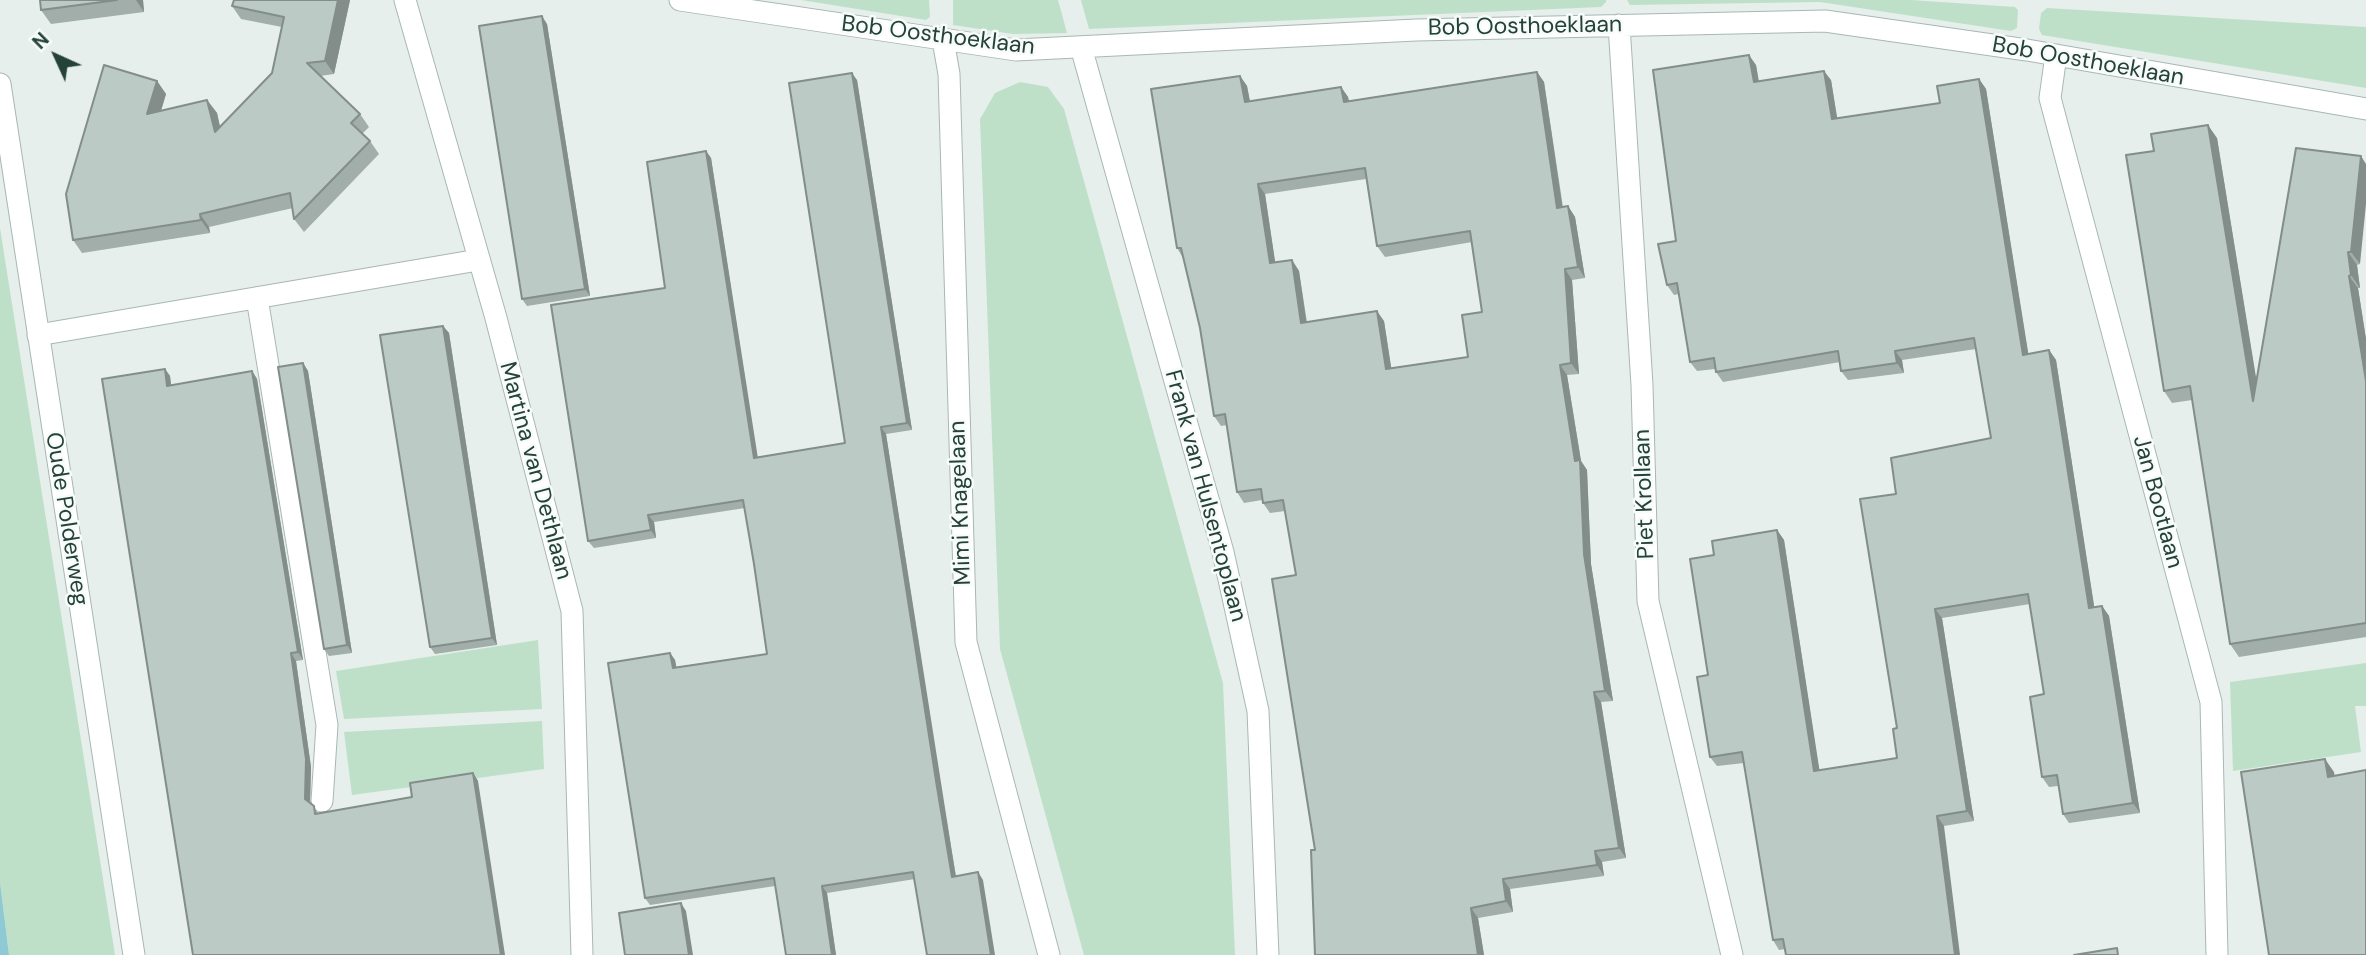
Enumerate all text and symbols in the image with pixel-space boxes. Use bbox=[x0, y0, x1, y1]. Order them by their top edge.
street label: Bob Oosthoeklaan bbox=[840, 10, 1036, 62]
street label: Bob Oosthoeklaan bbox=[1428, 12, 1622, 42]
north arrow bbox=[21, 21, 91, 91]
text: N bbox=[27, 27, 55, 55]
street label: Bob Oosthoeklaan bbox=[1990, 32, 2186, 92]
street label: Martina van Dethlaan bbox=[493, 359, 577, 583]
street label: Frank van Hulsentoplaan bbox=[1158, 367, 1252, 625]
street label: Mimi Knagelaan bbox=[944, 420, 978, 586]
street label: Piet Krollaan bbox=[1629, 428, 1661, 560]
street label: Oude Polderweg bbox=[39, 430, 93, 608]
street label: Jan Bootlaan bbox=[2126, 433, 2188, 571]

